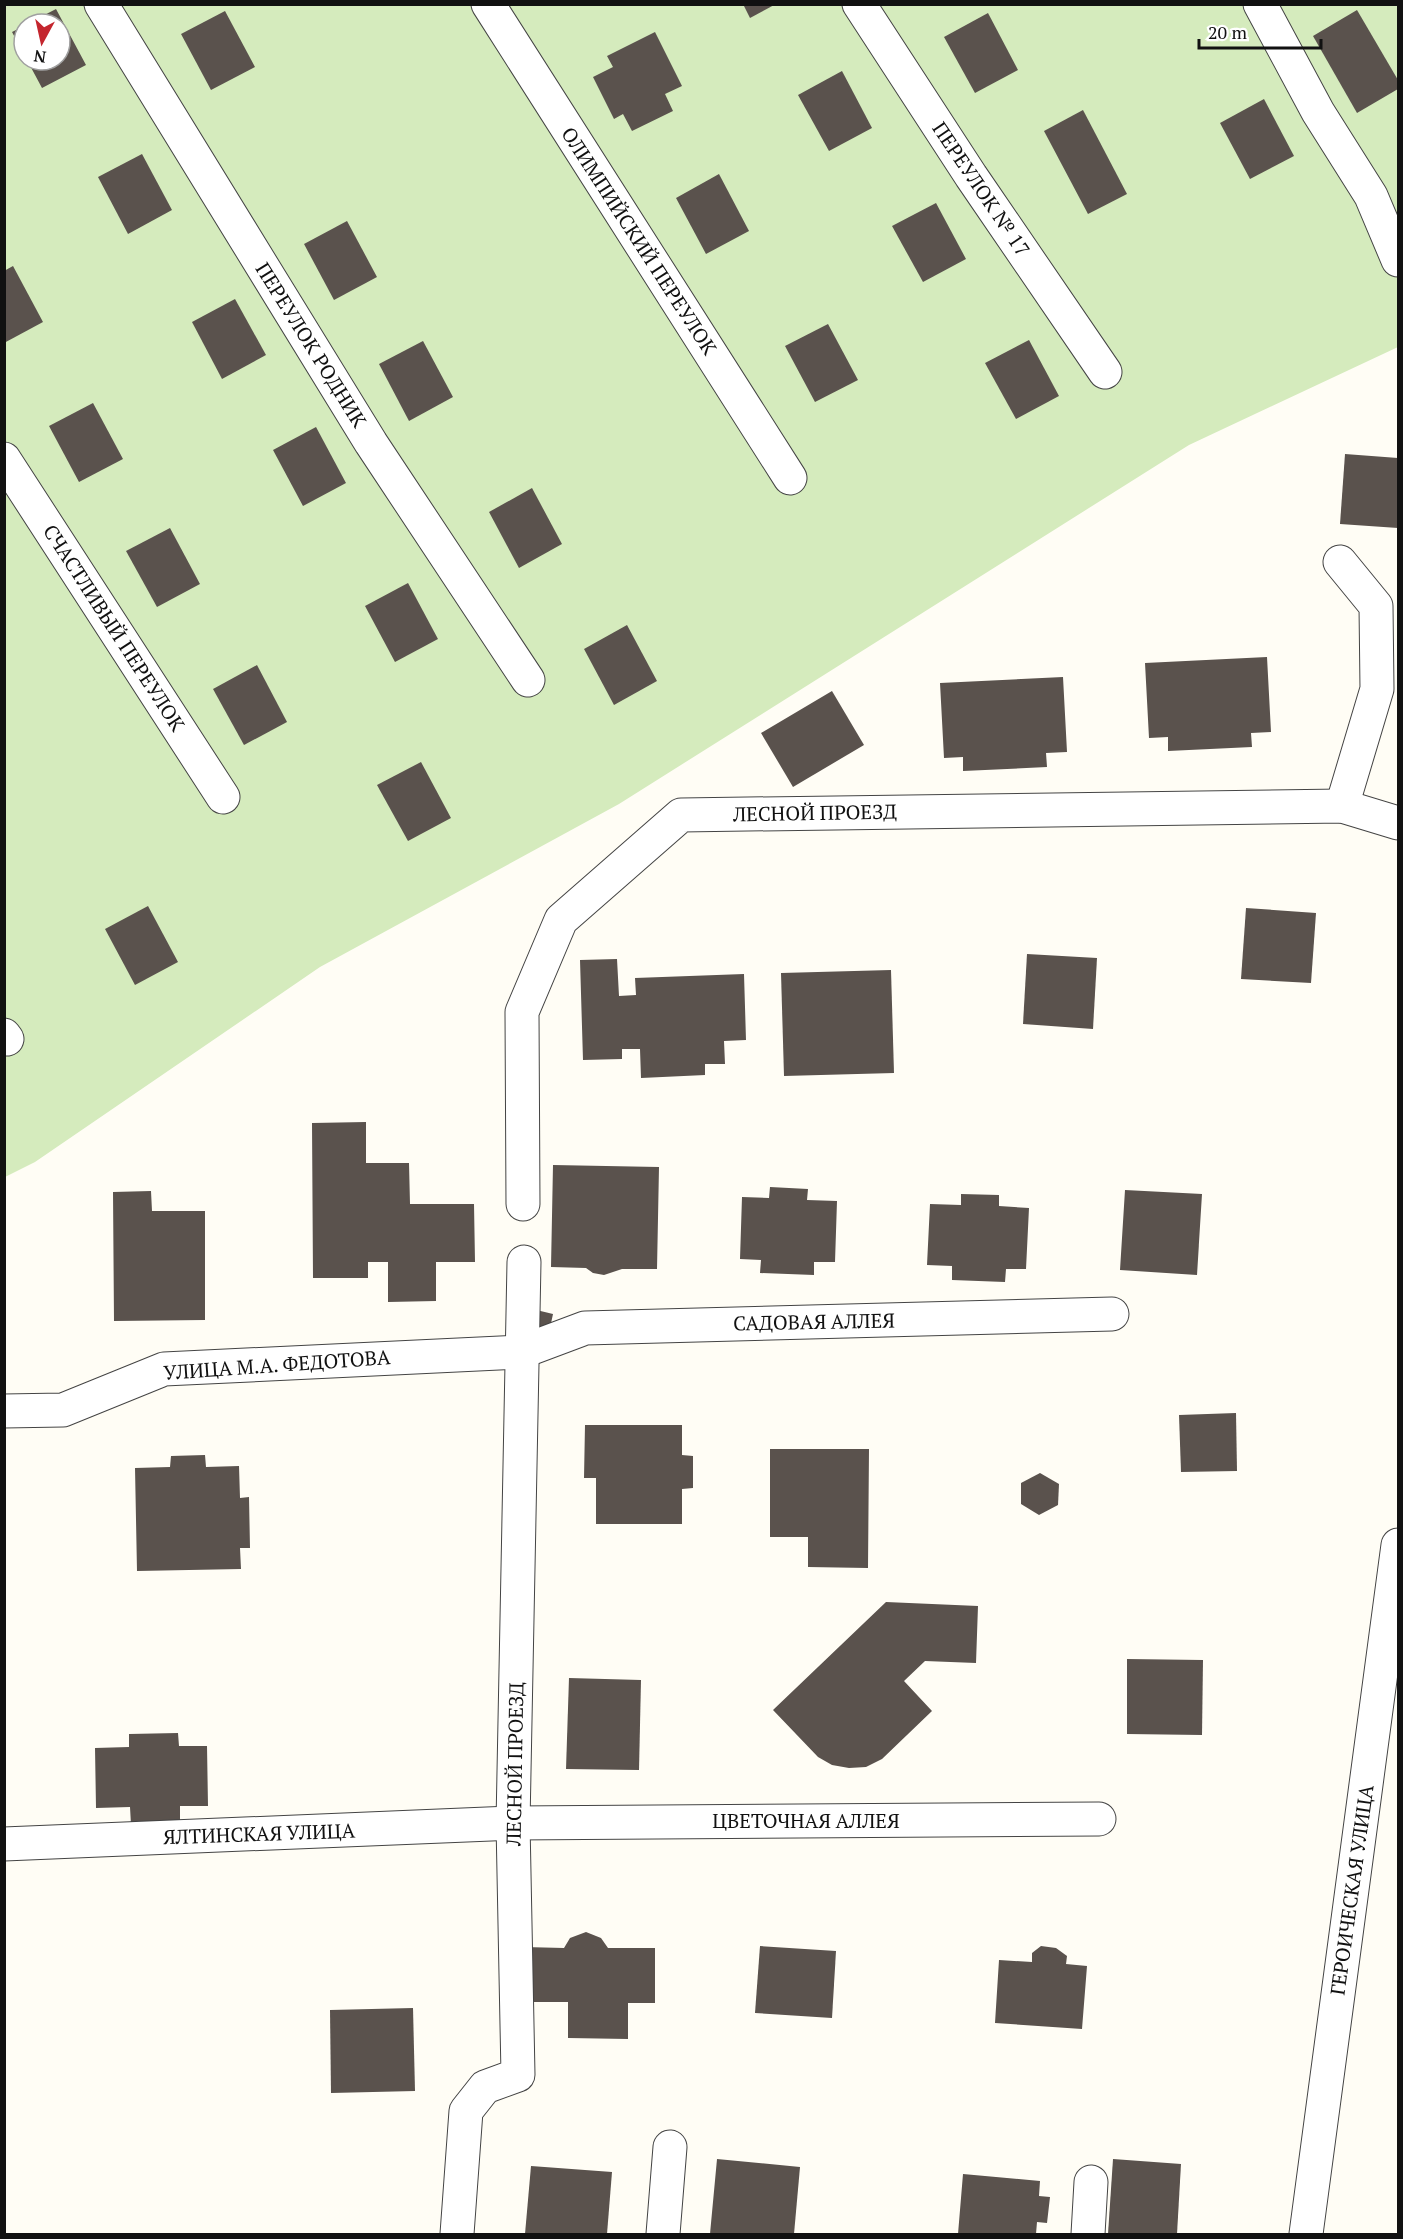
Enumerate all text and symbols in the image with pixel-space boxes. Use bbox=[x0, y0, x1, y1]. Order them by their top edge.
north arrow bbox=[12, 12, 72, 72]
scale bar bbox=[1199, 12, 1320, 50]
text: 20 m bbox=[1208, 20, 1248, 44]
text: N bbox=[32, 45, 47, 69]
street label: ПЕРЕУЛОК № 17 bbox=[926, 116, 1036, 261]
street label: ОЛИМПИЙСКИЙ ПЕРЕУЛОК bbox=[556, 122, 723, 360]
street label: ПЕРЕУЛОК РОДНИК bbox=[250, 257, 373, 432]
street label: СЧАСТЛИВЫЙ ПЕРЕУЛОК bbox=[37, 519, 192, 736]
street label: ЛЕСНОЙ ПРОЕЗД bbox=[732, 798, 897, 827]
street label: САДОВАЯ АЛЛЕЯ bbox=[733, 1307, 895, 1336]
street label: УЛИЦА М.А. ФЕДОТОВА bbox=[163, 1343, 392, 1386]
street label: ЛЕСНОЙ ПРОЕЗД bbox=[500, 1682, 529, 1847]
street label: ГЕРОИЧЕСКАЯ УЛИЦА bbox=[1323, 1783, 1380, 1997]
street label: ЦВЕТОЧНАЯ АЛЛЕЯ bbox=[712, 1807, 900, 1834]
street label: ЯЛТИНСКАЯ УЛИЦА bbox=[162, 1817, 356, 1850]

